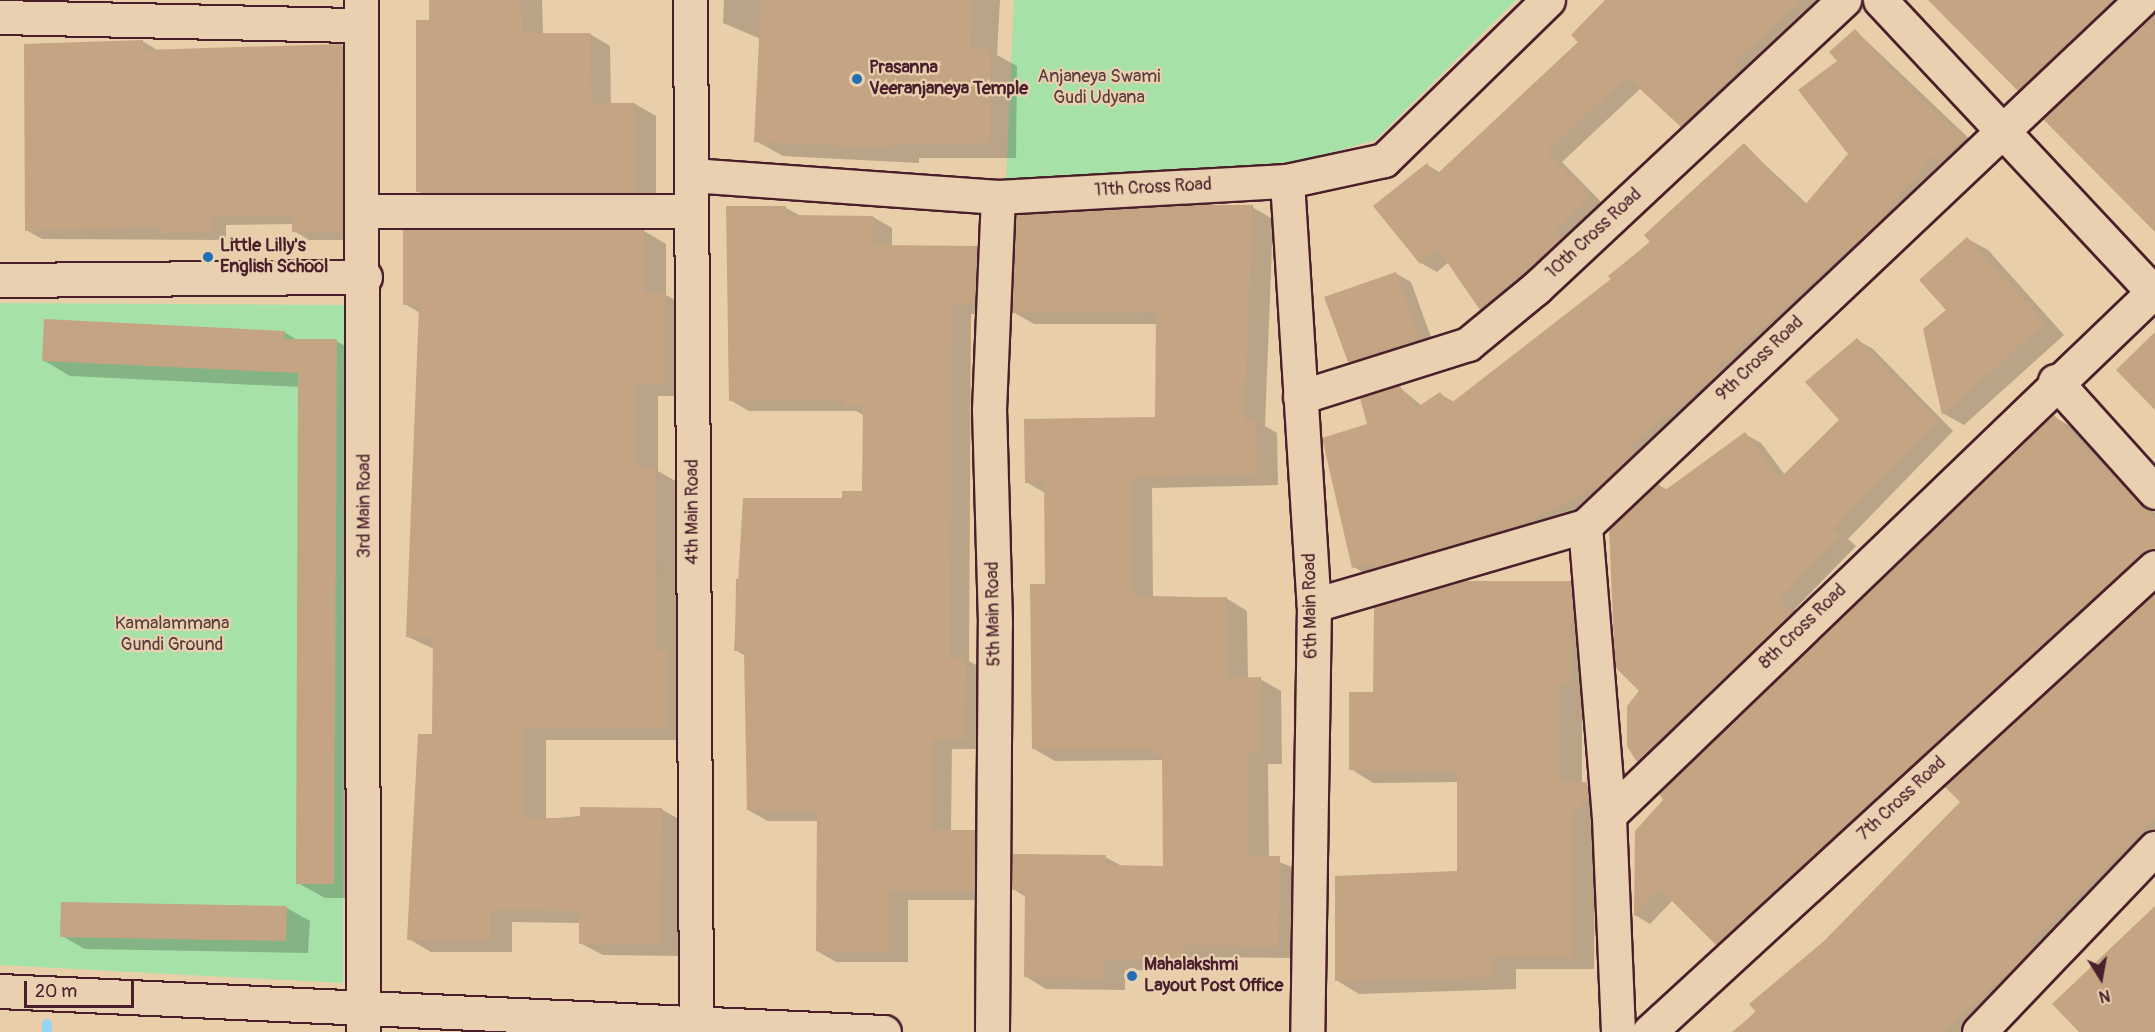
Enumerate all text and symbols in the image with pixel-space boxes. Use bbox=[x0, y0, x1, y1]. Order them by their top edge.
place label: Prasanna Veeranjaneya Temple bbox=[869, 58, 1028, 100]
park label: Anjaneya Swami Gudi Udyana bbox=[1037, 67, 1161, 110]
marker: Prasanna Veeranjaneya Temple bbox=[850, 72, 864, 86]
street label: 11th Cross Road bbox=[1094, 174, 1212, 202]
street label: 10th Cross Road bbox=[1542, 184, 1646, 284]
place label: Little Lilly's English School bbox=[220, 236, 328, 278]
marker: Little Lilly's English School bbox=[201, 250, 215, 264]
street label: 9th Cross Road bbox=[1712, 312, 1808, 406]
street label: 3rd Main Road bbox=[354, 454, 376, 558]
street label: 4th Main Road bbox=[682, 459, 704, 565]
street label: 6th Main Road bbox=[1299, 553, 1323, 659]
street label: 5th Main Road bbox=[982, 561, 1006, 667]
street label: 8th Cross Road bbox=[1755, 580, 1851, 674]
park label: Kamalammana Gundi Ground bbox=[115, 614, 229, 656]
street label: 7th Cross Road bbox=[1853, 752, 1951, 846]
north arrow bbox=[2071, 948, 2131, 1008]
place label: Mahalakshmi Layout Post Office bbox=[1144, 955, 1283, 998]
scale bar bbox=[27, 969, 136, 1007]
marker: Mahalakshmi Layout Post Office bbox=[1125, 969, 1139, 983]
text: 20 m bbox=[35, 980, 77, 1003]
text: N bbox=[2097, 985, 2112, 1007]

